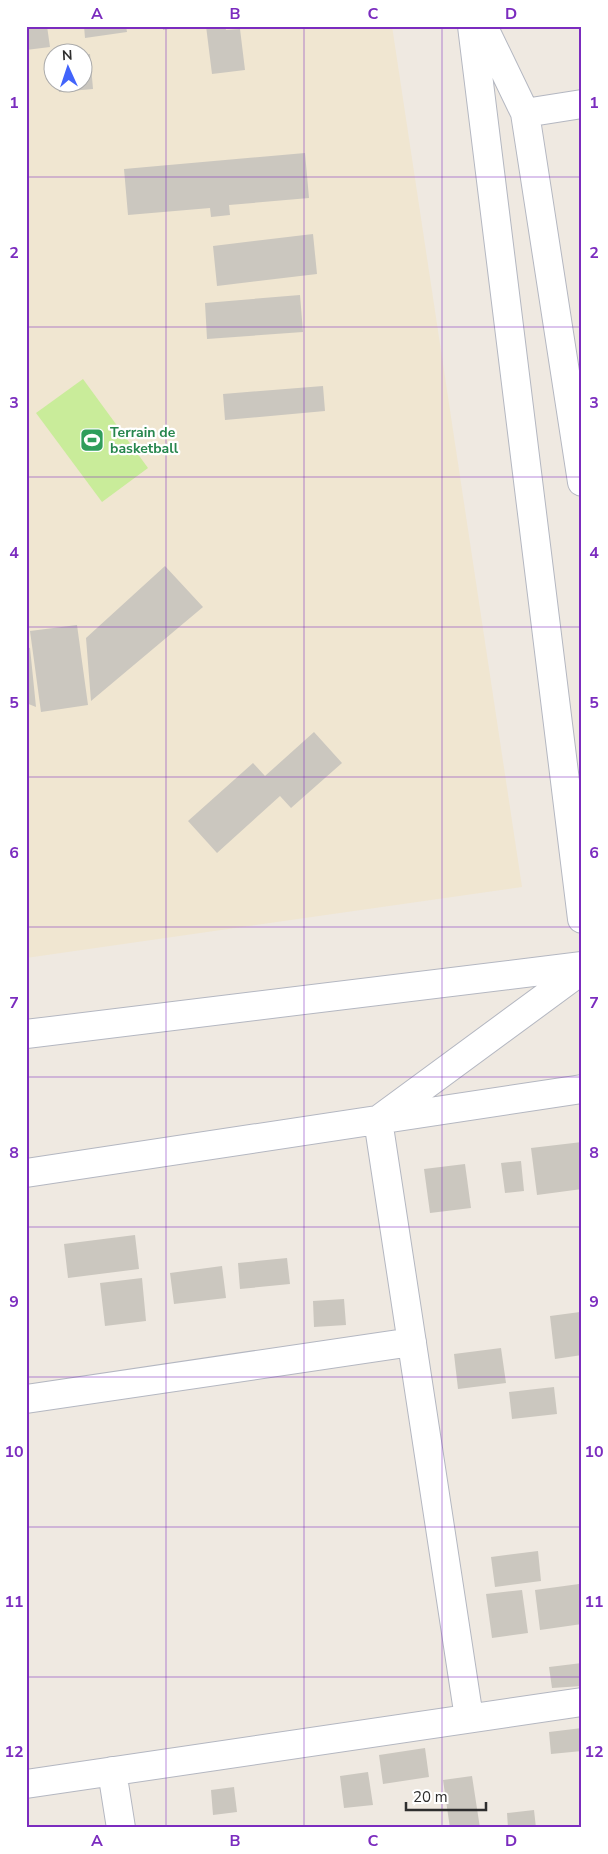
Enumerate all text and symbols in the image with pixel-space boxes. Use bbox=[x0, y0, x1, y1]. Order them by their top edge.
text: A bbox=[91, 3, 103, 25]
text: B bbox=[229, 3, 241, 25]
text: C bbox=[368, 3, 379, 25]
text: D bbox=[505, 3, 517, 25]
north arrow bbox=[42, 42, 92, 92]
text: N bbox=[62, 46, 73, 65]
text: 1 bbox=[9, 92, 19, 114]
text: 1 bbox=[589, 92, 599, 114]
text: 2 bbox=[9, 242, 19, 264]
text: 2 bbox=[589, 242, 599, 264]
text: 3 bbox=[9, 392, 19, 414]
text: 3 bbox=[589, 392, 599, 414]
place label: Terrain de basketball bbox=[110, 423, 179, 458]
sports icon: Terrain de basketball bbox=[79, 427, 105, 453]
text: 4 bbox=[9, 542, 19, 564]
text: 4 bbox=[589, 542, 599, 564]
text: 5 bbox=[9, 692, 19, 714]
text: 5 bbox=[589, 692, 599, 714]
text: 6 bbox=[9, 842, 19, 864]
text: 6 bbox=[589, 842, 599, 864]
text: 7 bbox=[9, 992, 19, 1014]
text: 7 bbox=[589, 992, 599, 1014]
text: 8 bbox=[9, 1142, 19, 1164]
text: 8 bbox=[589, 1142, 599, 1164]
text: 9 bbox=[9, 1291, 19, 1313]
text: 9 bbox=[589, 1291, 599, 1313]
text: 10 bbox=[4, 1441, 24, 1463]
text: 10 bbox=[584, 1441, 604, 1463]
text: 11 bbox=[4, 1591, 24, 1613]
text: 11 bbox=[584, 1591, 604, 1613]
text: 12 bbox=[4, 1741, 24, 1763]
text: 12 bbox=[584, 1741, 604, 1763]
scale bar bbox=[406, 1779, 486, 1811]
text: 20 m bbox=[413, 1787, 448, 1807]
text: A bbox=[91, 1830, 103, 1852]
text: B bbox=[229, 1830, 241, 1852]
text: C bbox=[368, 1830, 379, 1852]
text: D bbox=[505, 1830, 517, 1852]

